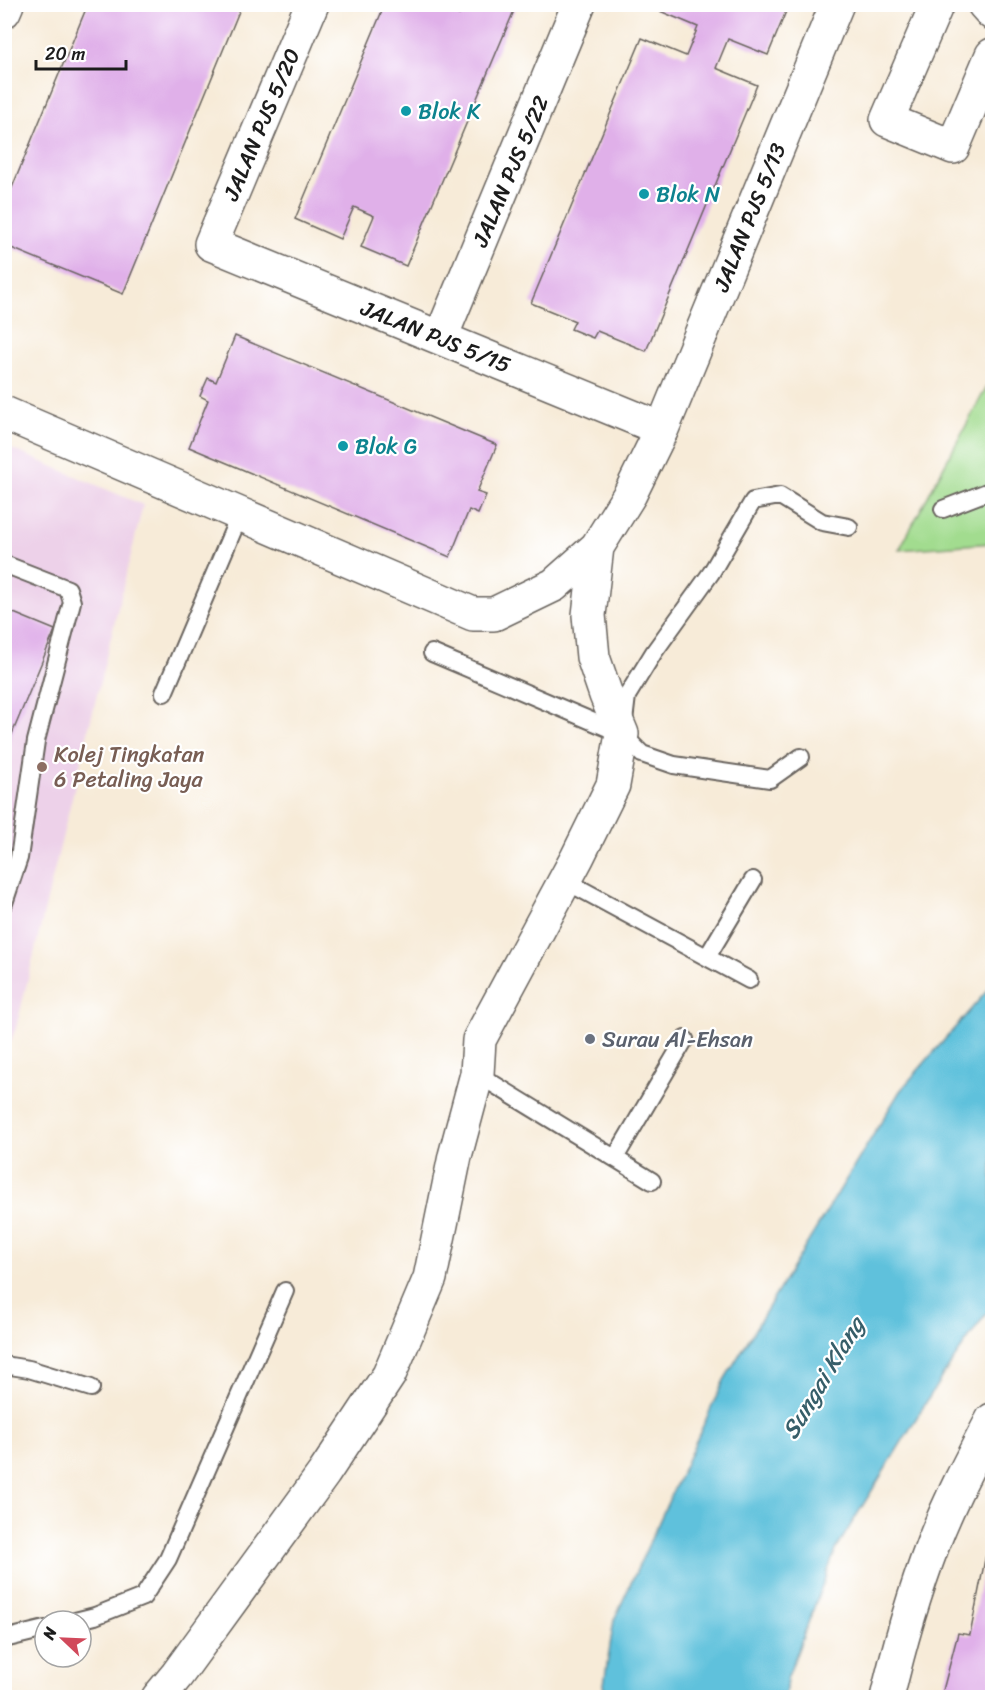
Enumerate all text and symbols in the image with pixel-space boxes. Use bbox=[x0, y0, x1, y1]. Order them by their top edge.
scale bar bbox=[36, 33, 126, 71]
text: 20 m bbox=[45, 38, 85, 70]
street label: JALAN PJS 5/20 bbox=[211, 42, 311, 208]
street label: JALAN PJS 5/22 bbox=[461, 89, 560, 254]
place label: Blok K bbox=[418, 92, 481, 131]
marker: Blok K bbox=[399, 104, 413, 118]
street label: JALAN PJS 5/13 bbox=[702, 137, 797, 298]
place label: Blok N bbox=[656, 175, 721, 214]
marker: Blok N bbox=[637, 187, 651, 201]
street label: JALAN PJS 5/15 bbox=[354, 288, 517, 384]
place label: Blok G bbox=[355, 427, 417, 466]
marker: Blok G bbox=[336, 439, 350, 453]
place label: Kolej Tingkatan 6 Petaling Jaya bbox=[54, 735, 204, 799]
marker: Kolej Tingkatan 6 Petaling Jaya bbox=[35, 760, 49, 774]
place label: Surau Al-Ehsan bbox=[602, 1020, 753, 1059]
marker: Surau Al-Ehsan bbox=[583, 1032, 597, 1046]
water label: Sungai Klang bbox=[770, 1306, 878, 1447]
north arrow bbox=[33, 1609, 93, 1669]
text: N bbox=[34, 1622, 66, 1645]

